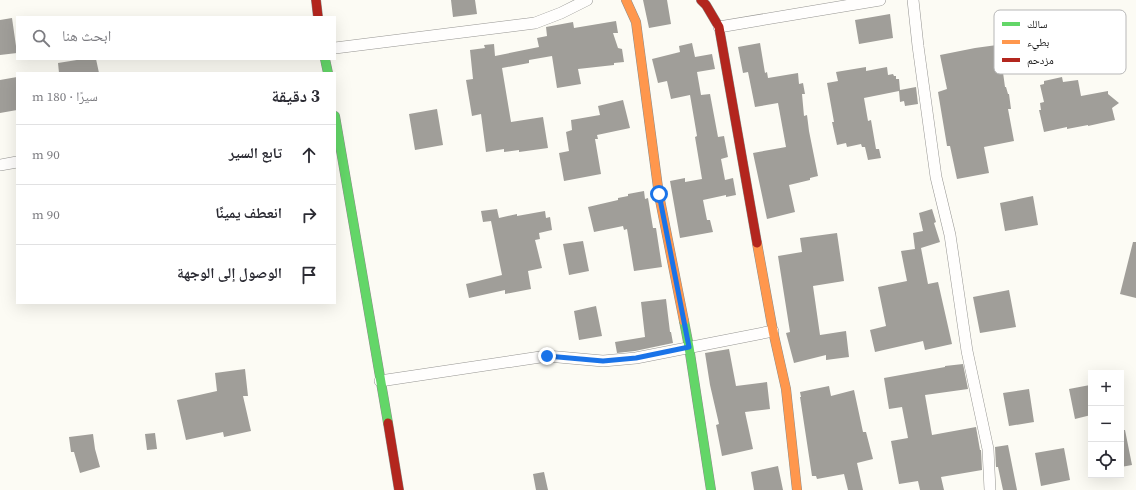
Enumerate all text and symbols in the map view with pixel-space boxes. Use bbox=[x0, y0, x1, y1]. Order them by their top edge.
legend bbox=[994, 10, 1126, 74]
search box bbox=[16, 16, 336, 60]
text: سالك bbox=[1027, 17, 1047, 32]
text: ابحث هنا bbox=[62, 25, 111, 46]
icon: search bbox=[30, 27, 52, 49]
text: بطيء bbox=[1027, 35, 1049, 51]
text: مزدحم bbox=[1027, 53, 1054, 68]
text: 3 دقيقة bbox=[271, 84, 320, 108]
text: سيرًا · 180 m bbox=[32, 88, 98, 105]
text: تابع السير bbox=[229, 142, 282, 163]
icon: ahead bbox=[298, 144, 320, 166]
text: 90 m bbox=[32, 146, 60, 163]
route start bbox=[650, 185, 668, 203]
text: انعطف يمينًا bbox=[215, 202, 282, 223]
icon: right bbox=[298, 204, 320, 226]
text: 90 m bbox=[32, 206, 60, 223]
text: الوصول إلى الوجهة bbox=[177, 262, 282, 283]
icon: arrive bbox=[298, 264, 320, 286]
route end bbox=[538, 347, 556, 365]
map controls bbox=[1088, 370, 1124, 478]
button: + bbox=[1088, 370, 1124, 406]
button: − bbox=[1088, 406, 1124, 442]
button: locate bbox=[1088, 442, 1124, 478]

